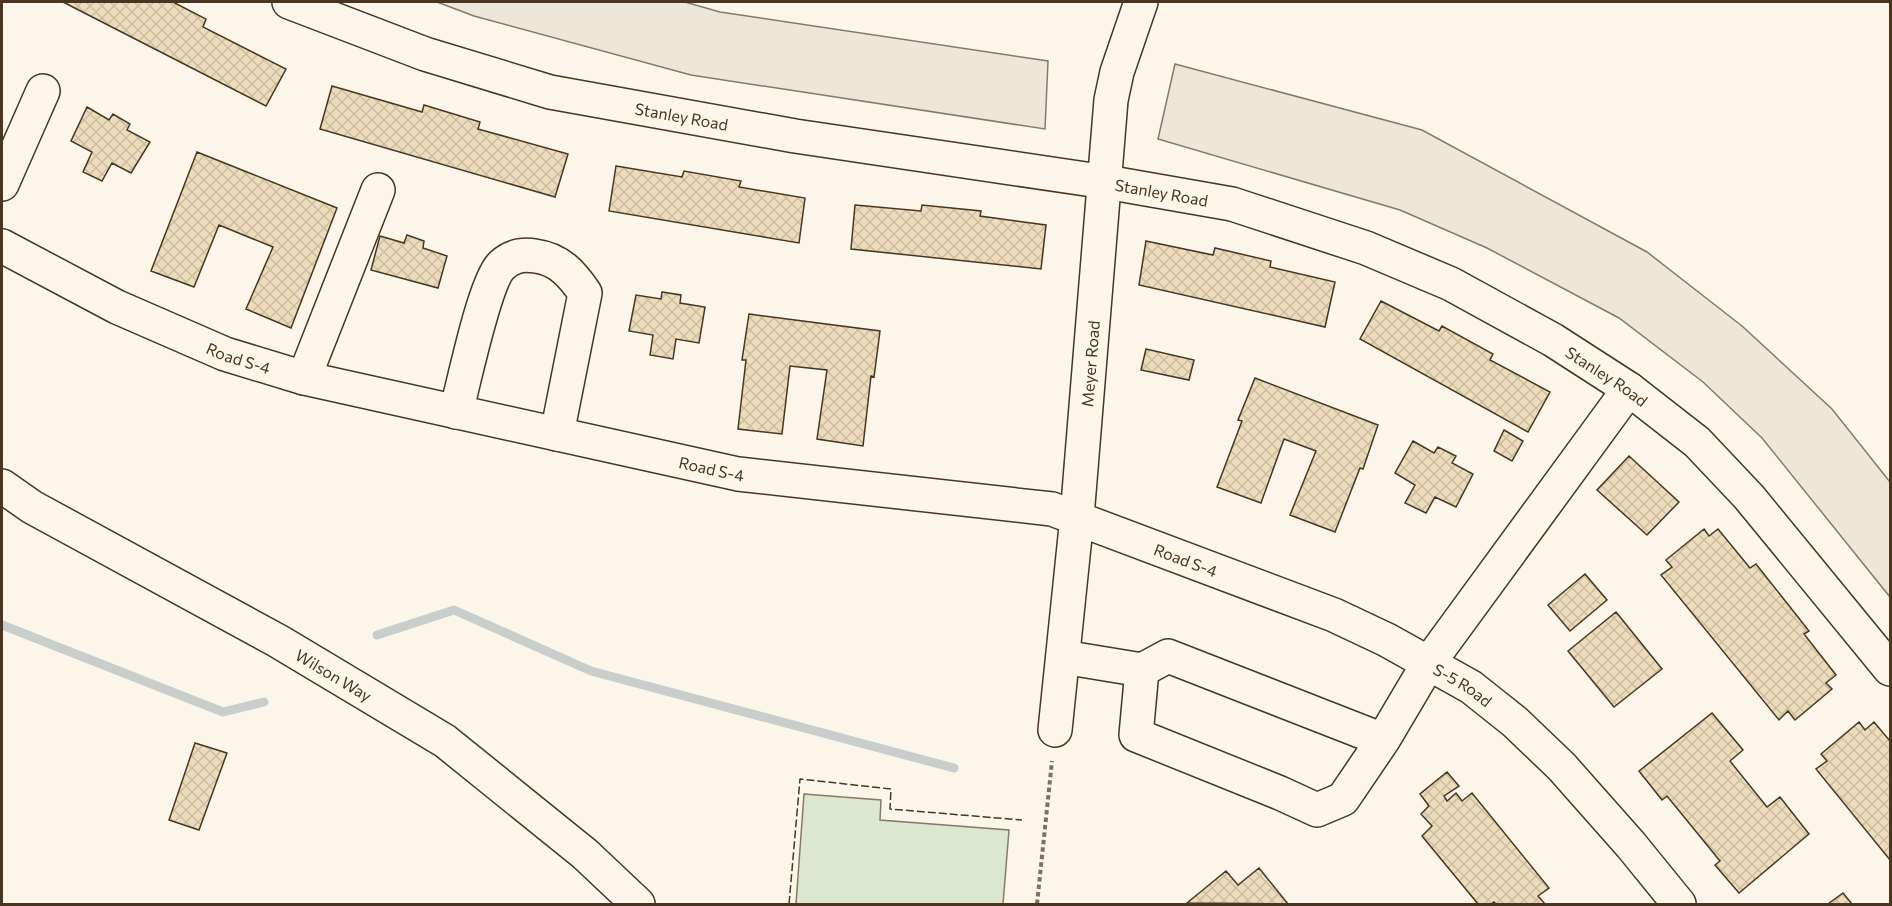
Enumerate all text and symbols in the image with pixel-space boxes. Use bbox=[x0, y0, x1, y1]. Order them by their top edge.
street label: Stanley Road bbox=[633, 98, 730, 133]
street label: Stanley Road bbox=[1113, 174, 1210, 209]
street label: Meyer Road bbox=[1077, 320, 1103, 408]
street label: Road S-4 bbox=[204, 338, 273, 377]
street label: Stanley Road bbox=[1563, 342, 1652, 410]
street label: Road S-4 bbox=[677, 452, 746, 484]
street label: Road S-4 bbox=[1152, 539, 1221, 580]
street label: Wilson Way bbox=[292, 644, 376, 705]
street label: S-5 Road bbox=[1431, 659, 1496, 710]

